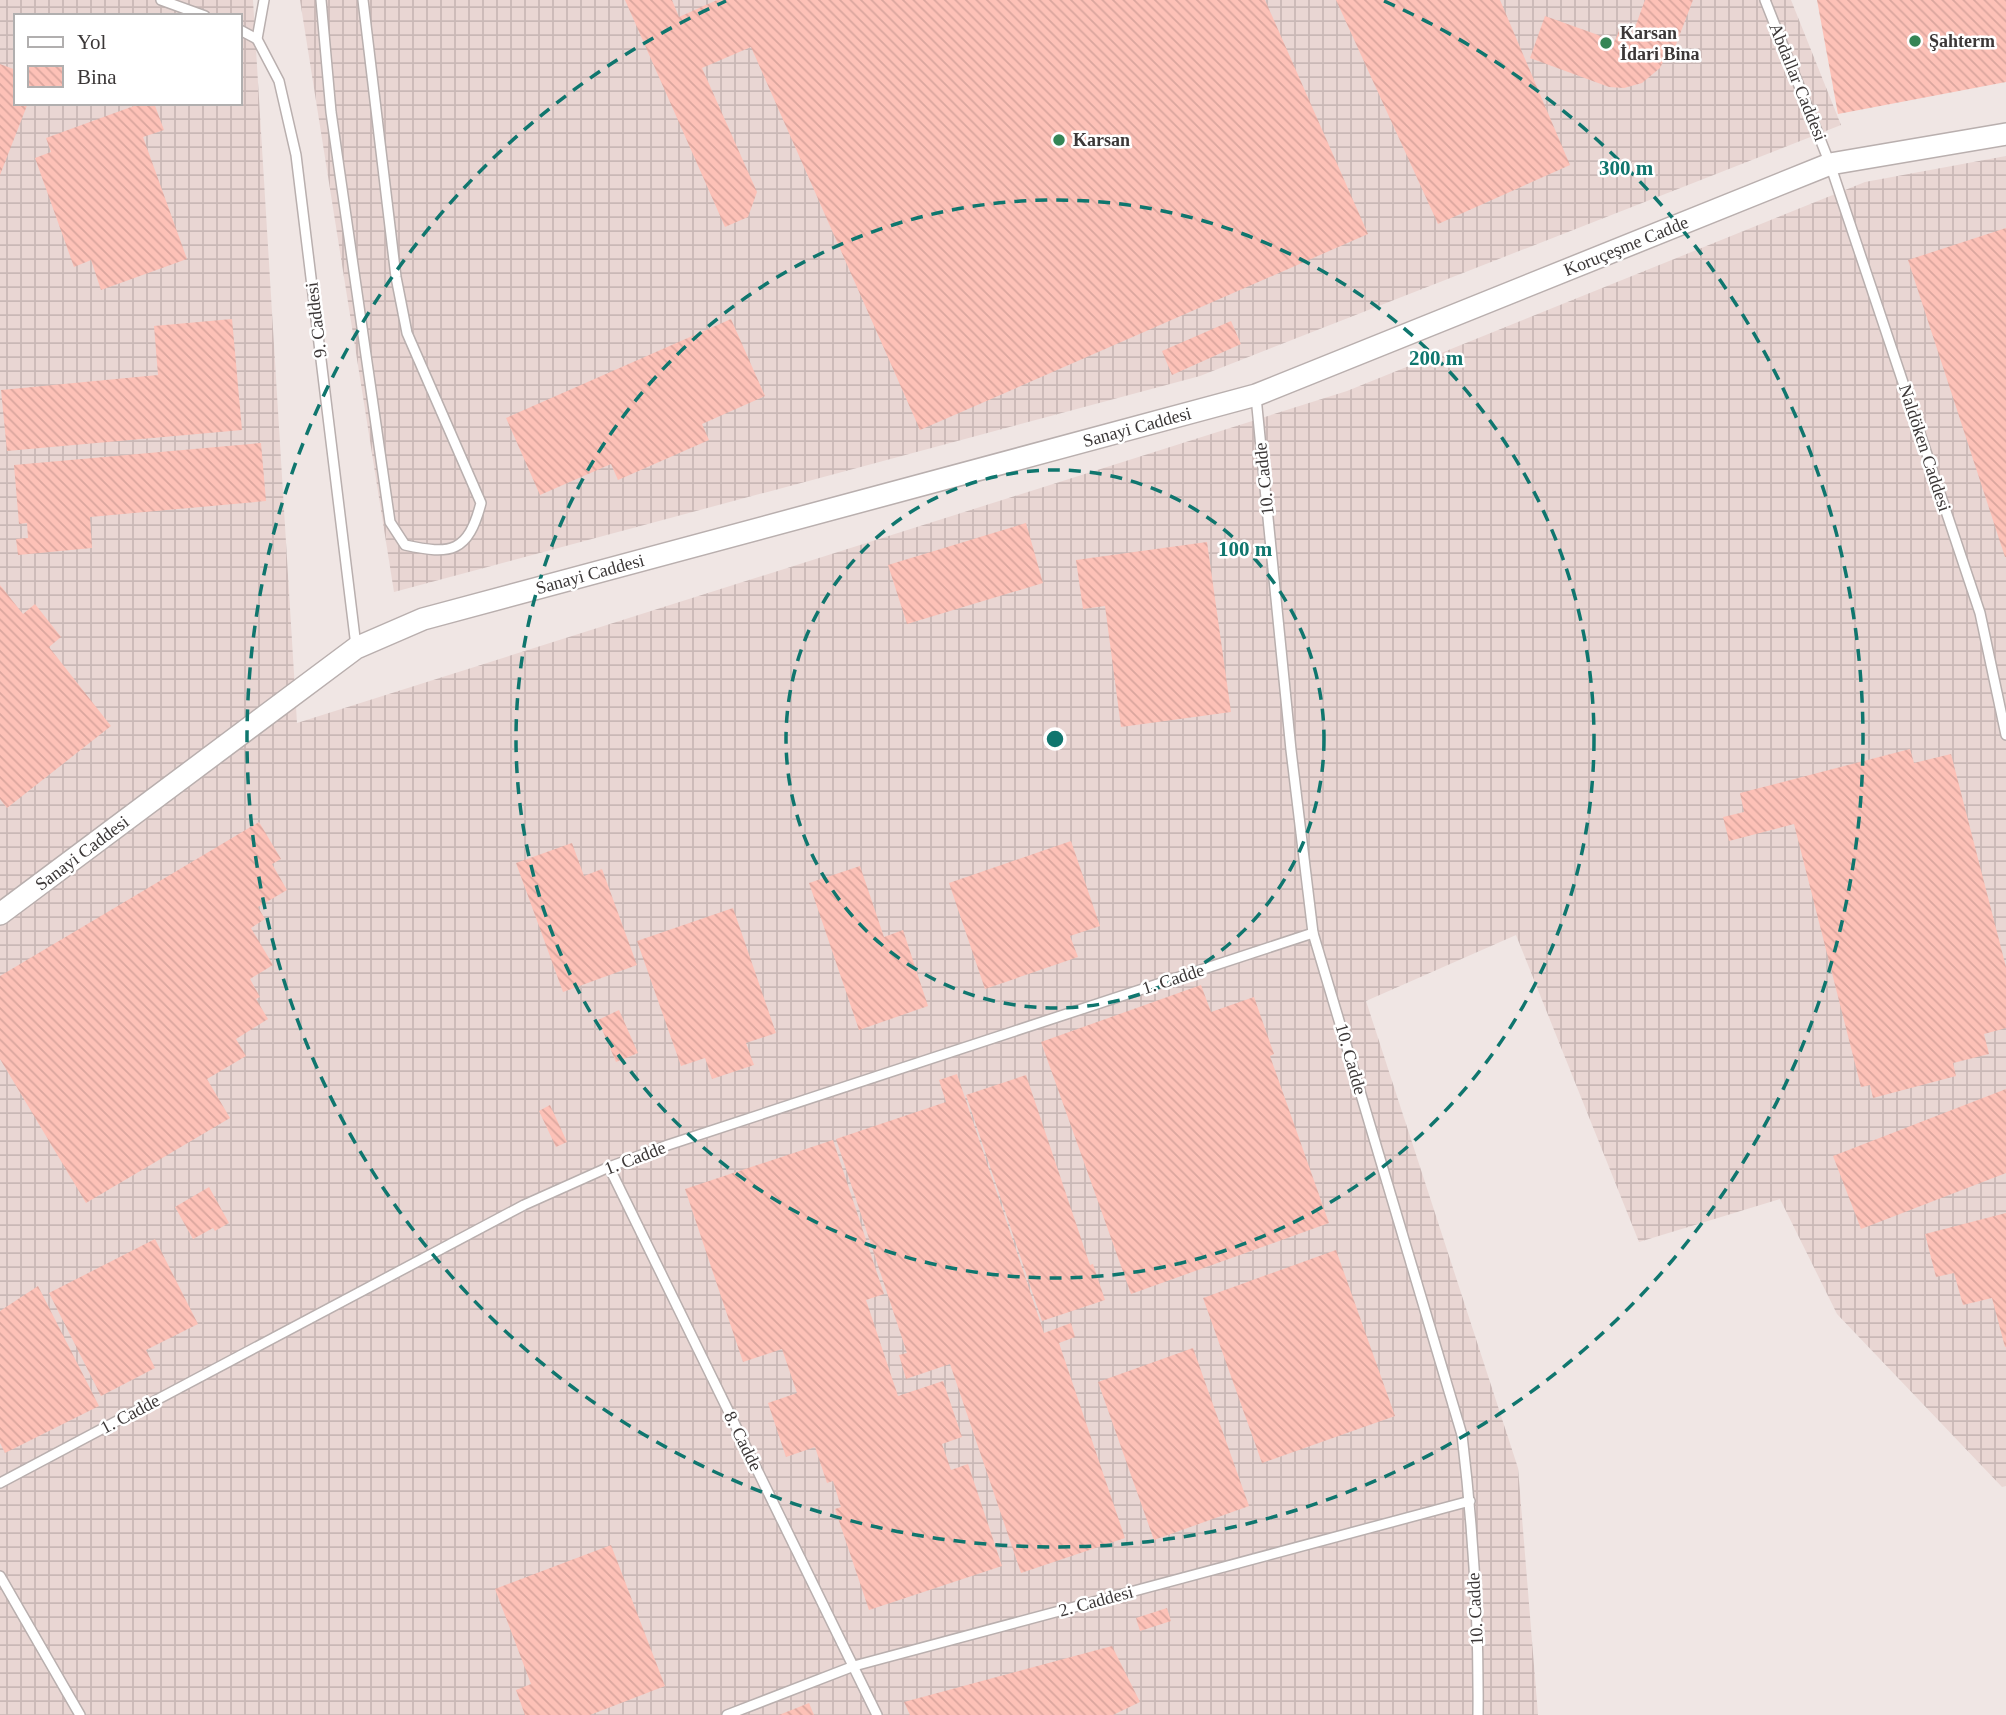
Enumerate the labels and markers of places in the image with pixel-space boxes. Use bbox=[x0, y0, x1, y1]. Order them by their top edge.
place label: Karsan İdari Bina bbox=[1620, 23, 1700, 64]
place label: Şahterm bbox=[1929, 31, 1995, 51]
marker: Şahterm bbox=[1907, 33, 1923, 49]
marker: Karsan İdari Bina bbox=[1598, 35, 1614, 51]
place label: Karsan bbox=[1073, 130, 1130, 150]
marker: Karsan bbox=[1051, 132, 1067, 148]
centre of rings bbox=[1043, 727, 1067, 751]

